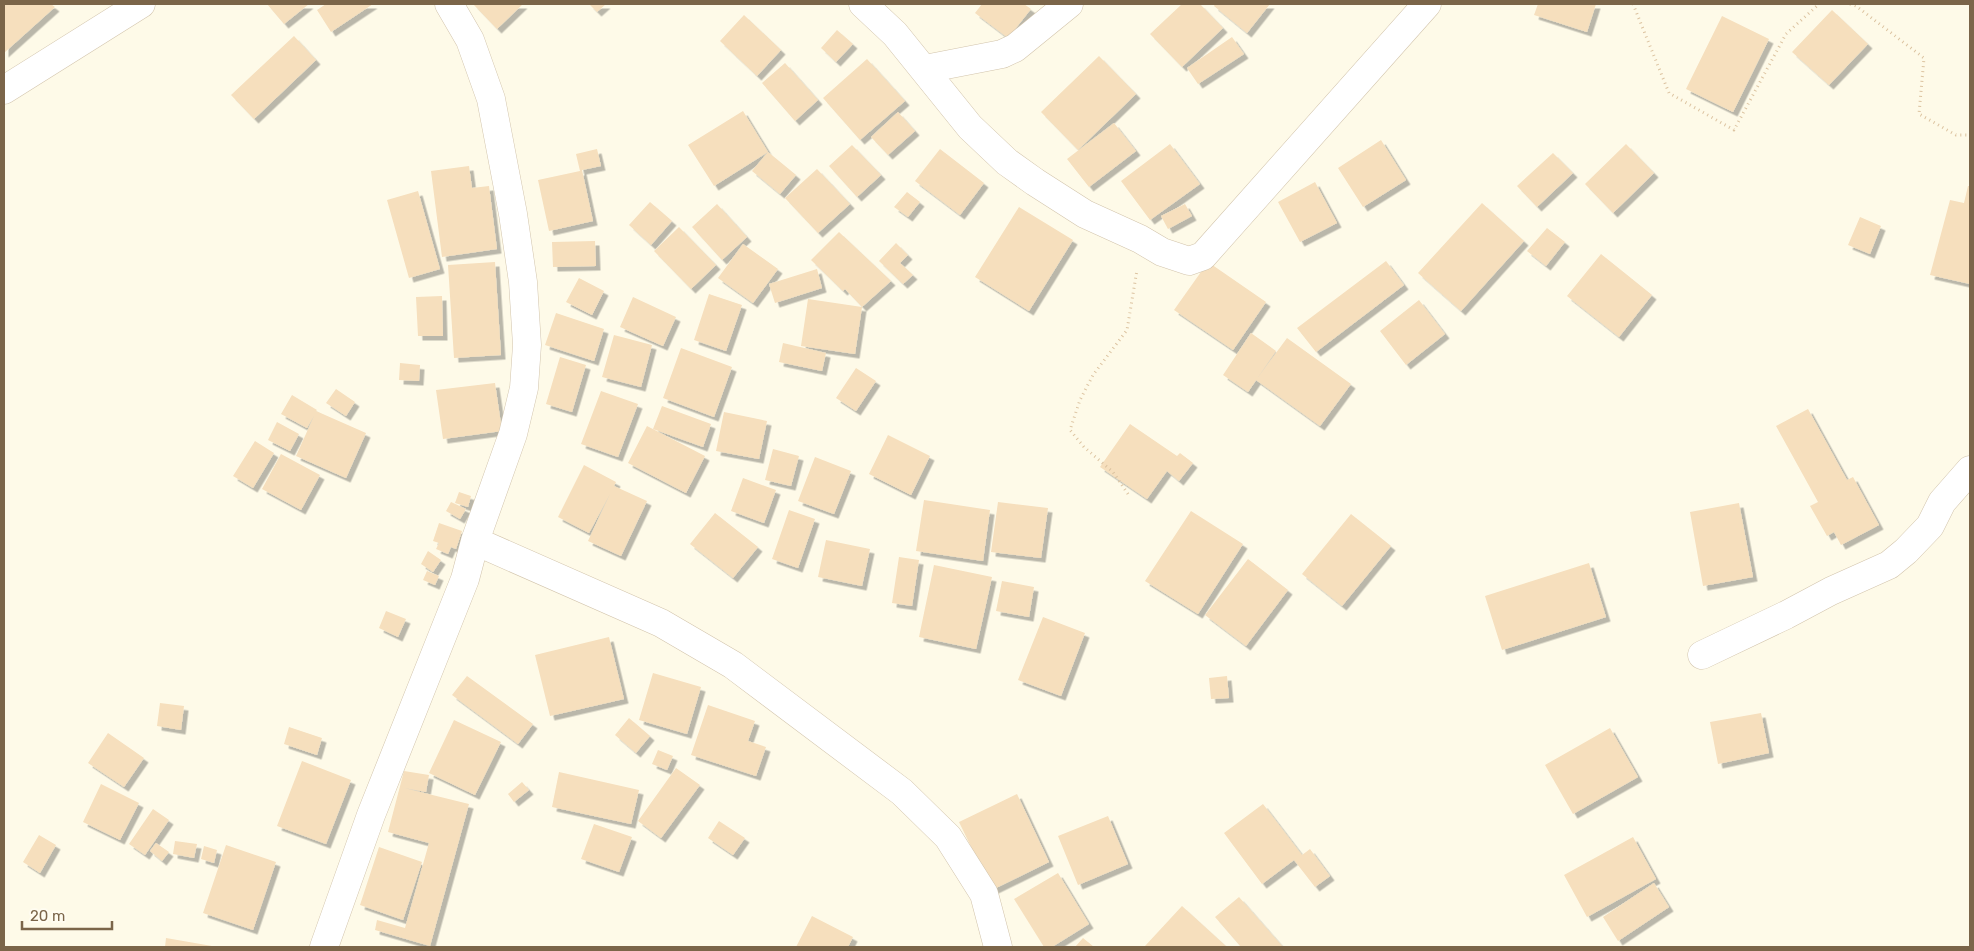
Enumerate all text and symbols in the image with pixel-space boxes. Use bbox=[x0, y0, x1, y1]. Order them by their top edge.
scale bar bbox=[22, 898, 112, 930]
text: 20 m bbox=[30, 907, 65, 925]

